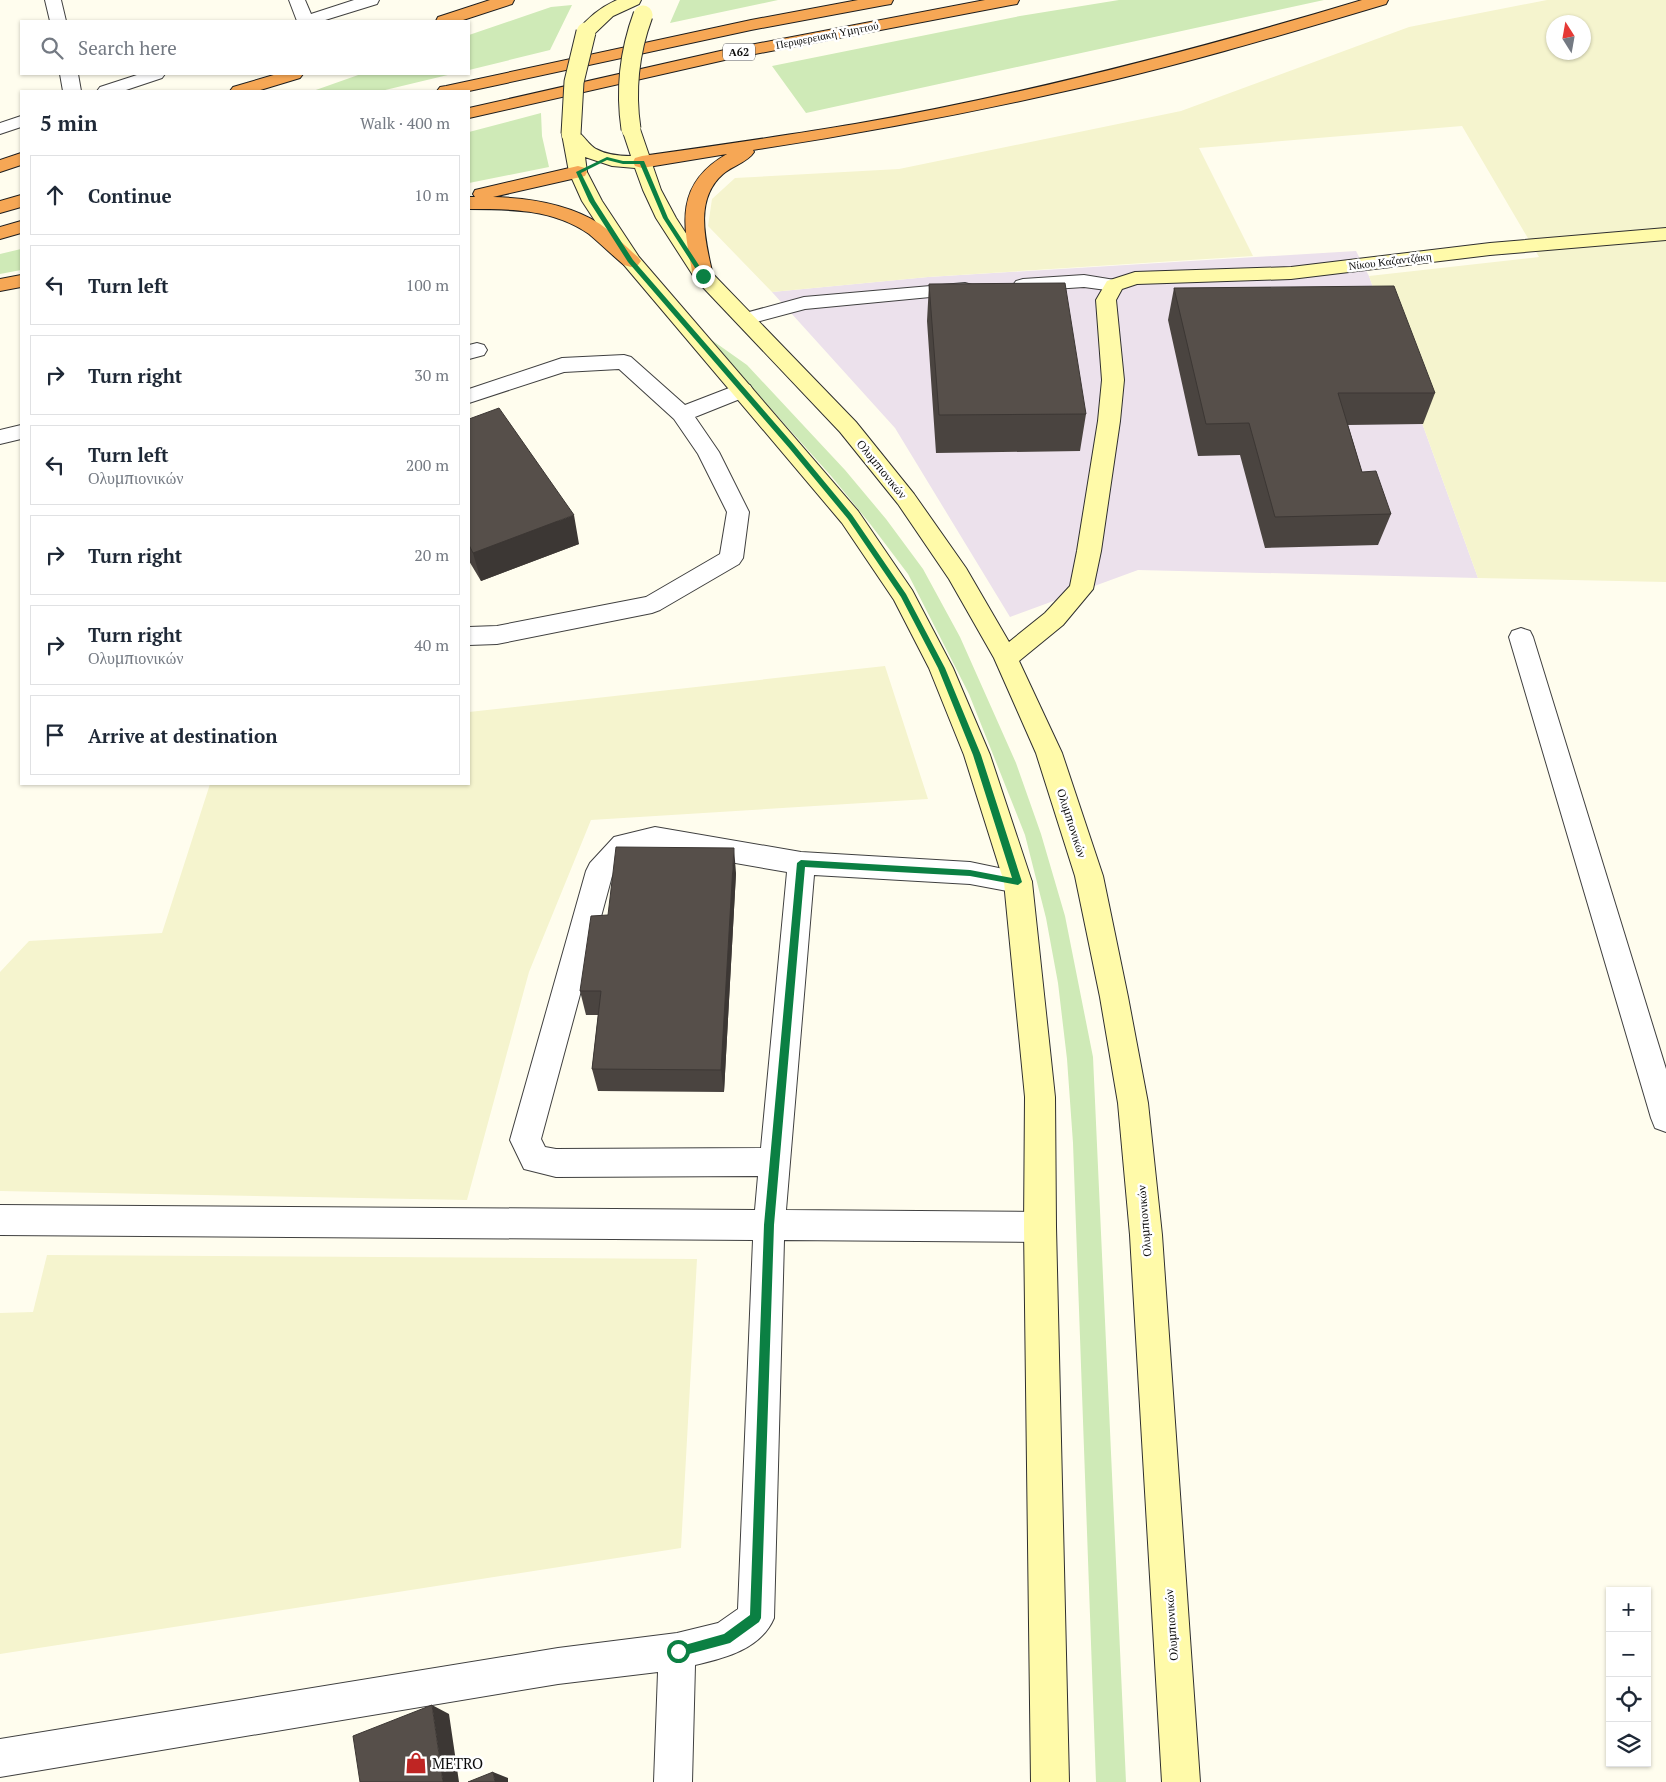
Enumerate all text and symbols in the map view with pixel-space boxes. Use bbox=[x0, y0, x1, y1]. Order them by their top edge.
north arrow bbox=[1546, 15, 1591, 60]
street label: Περιφερειακή Υμηττού bbox=[774, 18, 880, 52]
search box bbox=[20, 20, 470, 75]
icon: search bbox=[38, 34, 66, 62]
text: Search here bbox=[78, 35, 177, 60]
road number: Α62 bbox=[723, 44, 755, 61]
text: 5 min bbox=[40, 109, 97, 137]
text: Walk · 400 m bbox=[360, 112, 450, 134]
icon: ahead bbox=[41, 181, 69, 209]
text: Continue bbox=[88, 183, 172, 208]
text: 10 m bbox=[414, 184, 449, 206]
street label: Νίκου Καζαντζάκη bbox=[1348, 249, 1433, 273]
route end bbox=[692, 265, 715, 288]
icon: left bbox=[41, 271, 69, 299]
text: Turn left bbox=[88, 273, 169, 298]
text: 100 m bbox=[406, 274, 449, 296]
icon: right bbox=[41, 361, 69, 389]
text: Turn right bbox=[88, 363, 182, 388]
text: 30 m bbox=[414, 364, 449, 386]
street label: Ολυμπιονικών bbox=[854, 436, 911, 502]
text: Turn left bbox=[88, 442, 169, 467]
icon: left bbox=[41, 451, 69, 479]
text: 200 m bbox=[406, 454, 449, 476]
text: Ολυμπιονικών bbox=[88, 467, 184, 489]
icon: right bbox=[41, 541, 69, 569]
text: Turn right bbox=[88, 543, 182, 568]
text: 20 m bbox=[414, 544, 449, 566]
text: Turn right bbox=[88, 622, 182, 647]
icon: right bbox=[41, 631, 69, 659]
text: 40 m bbox=[414, 634, 449, 656]
text: Ολυμπιονικών bbox=[88, 647, 184, 669]
icon: arrive bbox=[41, 721, 69, 749]
text: Arrive at destination bbox=[88, 723, 277, 748]
street label: Ολυμπιονικών bbox=[1054, 787, 1090, 860]
street label: Ολυμπιονικών bbox=[1133, 1184, 1155, 1257]
map controls bbox=[1606, 1587, 1651, 1767]
button: + bbox=[1606, 1587, 1651, 1632]
street label: Ολυμπιονικών bbox=[1161, 1588, 1181, 1661]
button: − bbox=[1606, 1632, 1651, 1677]
route start bbox=[667, 1640, 690, 1663]
button: locate bbox=[1606, 1677, 1651, 1722]
button: layers bbox=[1606, 1722, 1651, 1767]
shop icon: METRO bbox=[403, 1750, 429, 1776]
place label: METRO bbox=[432, 1753, 483, 1773]

